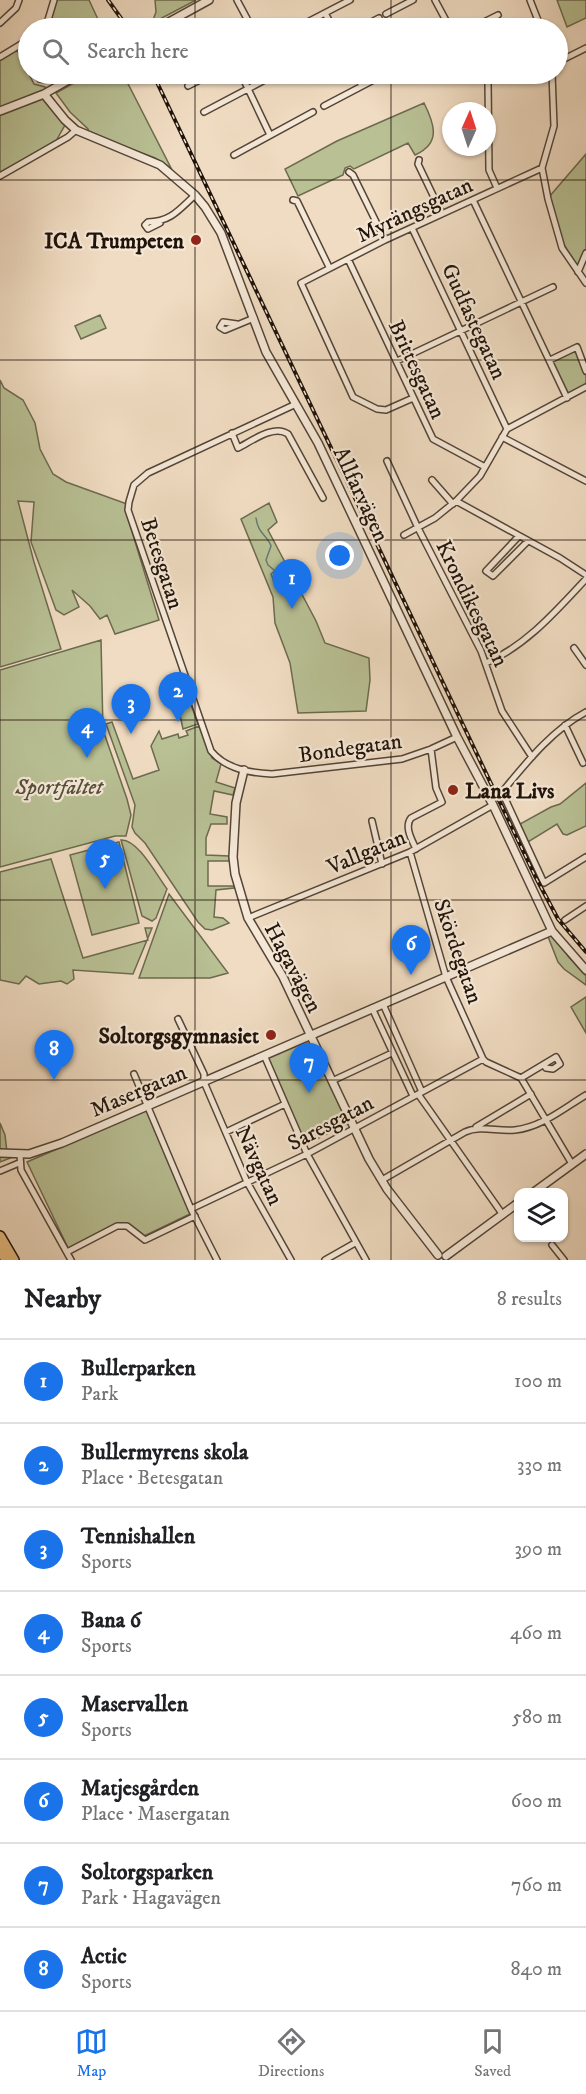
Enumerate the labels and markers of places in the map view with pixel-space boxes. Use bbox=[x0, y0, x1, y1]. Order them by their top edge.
place label: ICA Trumpeten bbox=[44, 228, 184, 255]
marker: ICA Trumpeten bbox=[189, 233, 203, 247]
pin: 1 bbox=[272, 560, 312, 609]
pin: 2 bbox=[158, 672, 198, 722]
pin: 3 bbox=[112, 684, 150, 734]
pin: 4 bbox=[68, 708, 106, 758]
place label: Lana Livs bbox=[465, 778, 555, 805]
marker: Lana Livs bbox=[446, 783, 460, 797]
pin: 5 bbox=[86, 840, 124, 889]
pin: 6 bbox=[392, 926, 430, 975]
place label: Soltorgsgymnasiet bbox=[98, 1023, 259, 1050]
marker: Soltorgsgymnasiet bbox=[264, 1028, 278, 1042]
pin: 8 bbox=[34, 1030, 74, 1080]
pin: 7 bbox=[290, 1044, 328, 1093]

